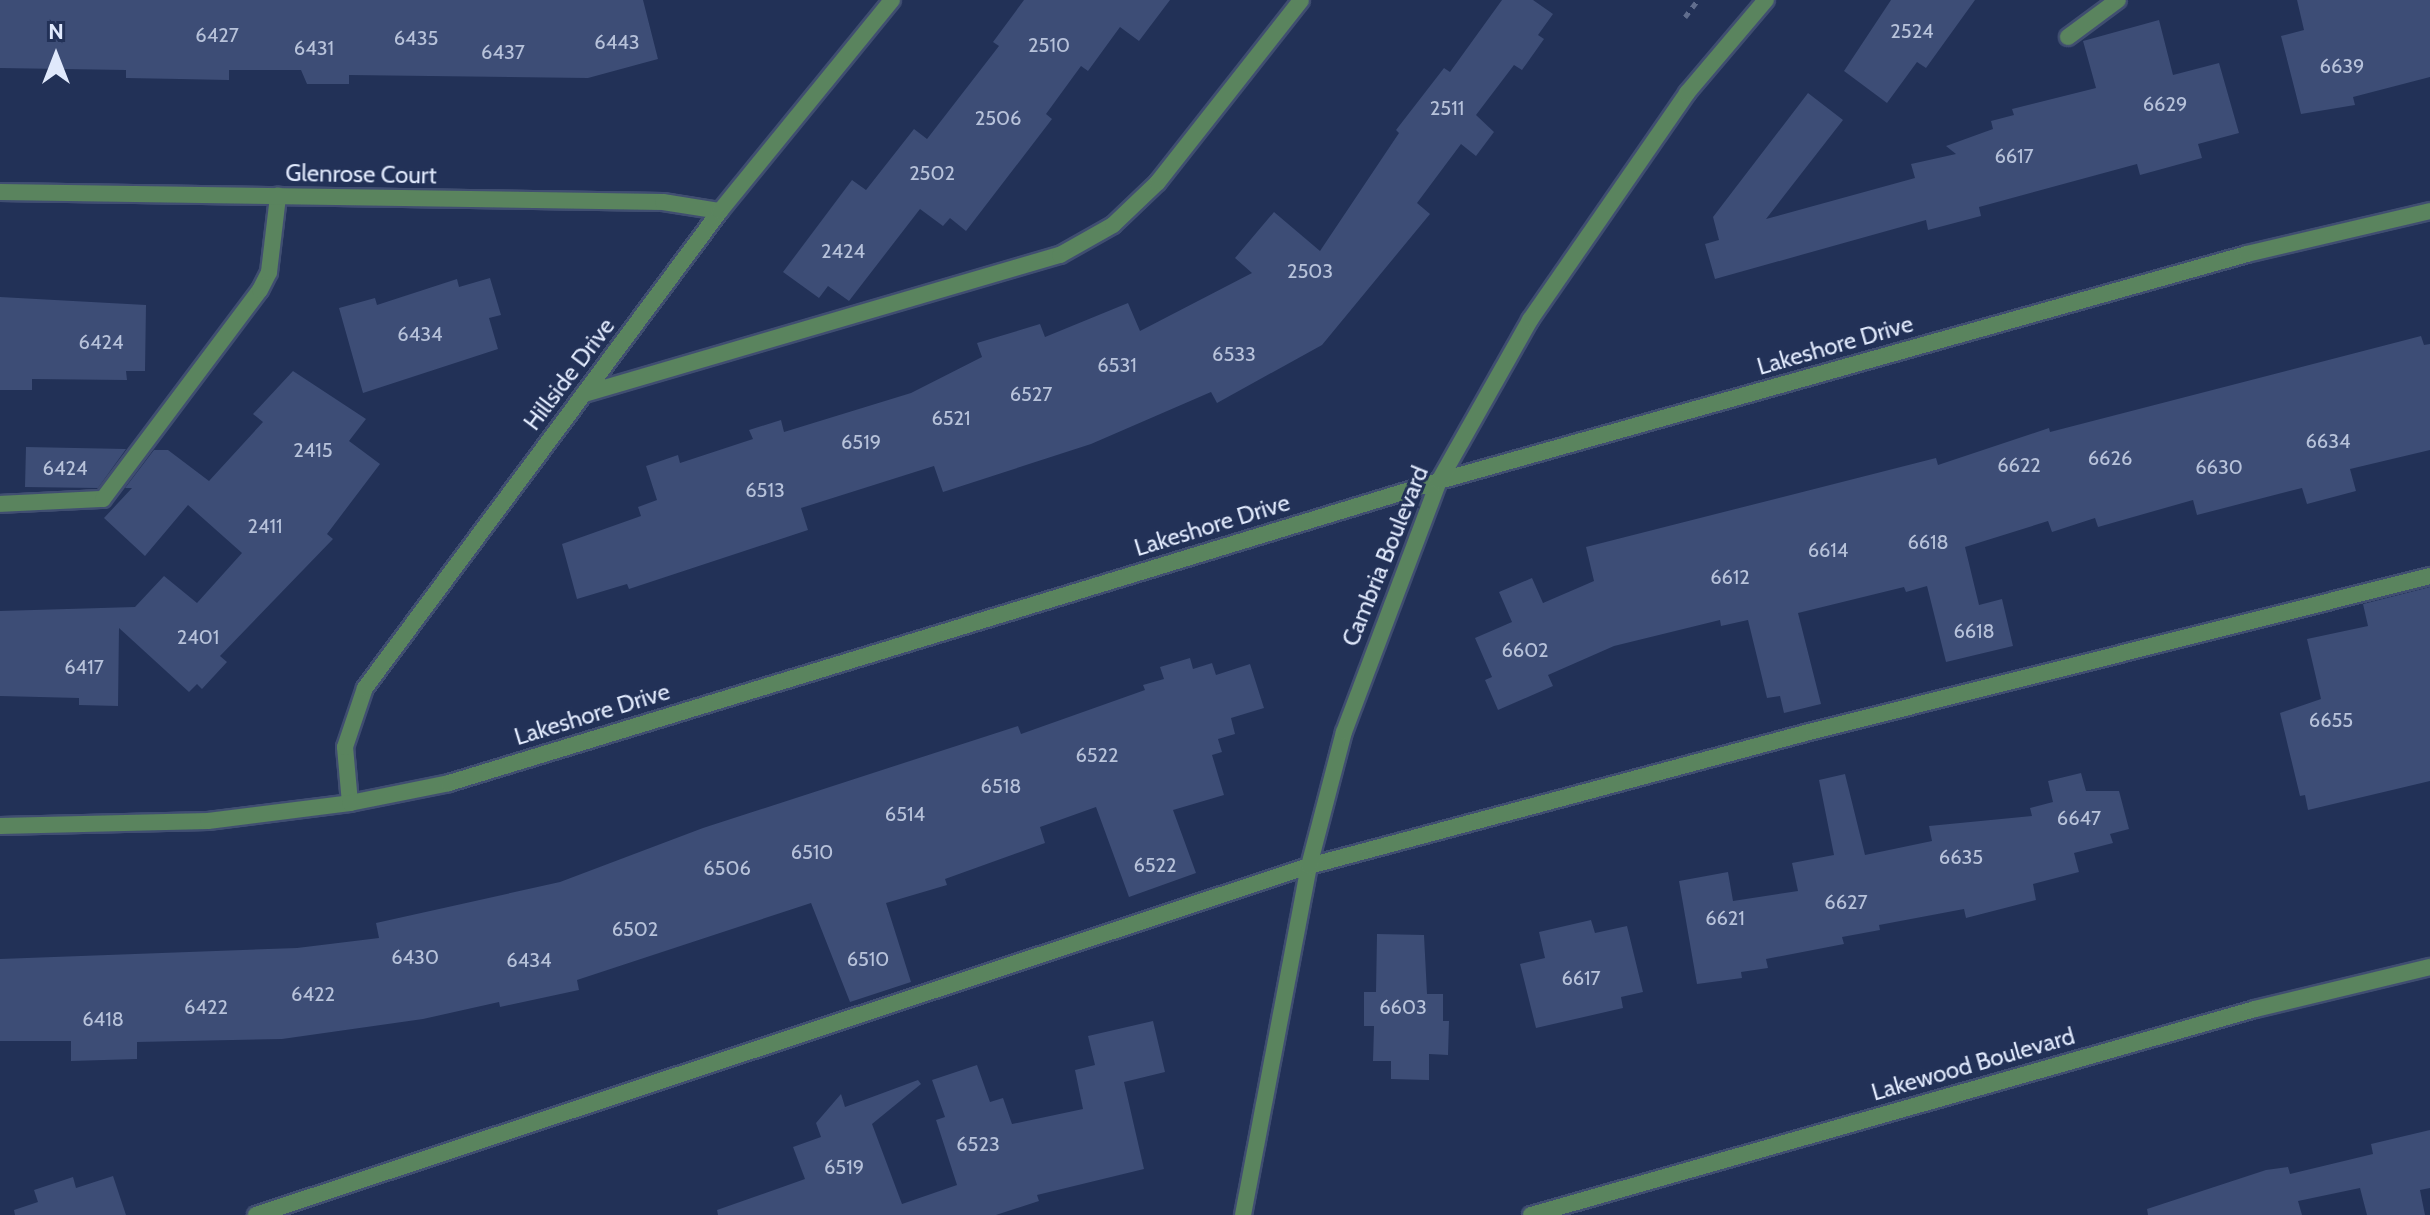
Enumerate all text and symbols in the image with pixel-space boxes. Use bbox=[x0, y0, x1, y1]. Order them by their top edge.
north arrow bbox=[16, 16, 96, 96]
text: N bbox=[48, 18, 64, 45]
house number: 2524 bbox=[1890, 19, 1934, 43]
house number: 6427 bbox=[195, 23, 239, 47]
house number: 6435 bbox=[394, 26, 438, 50]
house number: 6443 bbox=[594, 30, 640, 54]
house number: 2510 bbox=[1028, 33, 1070, 57]
house number: 6431 bbox=[294, 36, 334, 60]
house number: 6437 bbox=[481, 40, 525, 64]
house number: 6639 bbox=[2320, 54, 2364, 78]
house number: 6629 bbox=[2143, 92, 2187, 116]
house number: 2511 bbox=[1430, 96, 1464, 120]
house number: 2506 bbox=[975, 106, 1021, 130]
house number: 6617 bbox=[1994, 144, 2034, 168]
street label: Glenrose Court bbox=[285, 158, 437, 190]
house number: 2502 bbox=[909, 161, 955, 185]
house number: 2424 bbox=[821, 239, 865, 263]
house number: 2503 bbox=[1287, 259, 1333, 283]
street label: Lakeshore Drive bbox=[1754, 309, 1916, 381]
street label: Hillside Drive bbox=[517, 312, 621, 436]
house number: 6434 bbox=[397, 322, 443, 346]
house number: 6424 bbox=[79, 330, 123, 354]
house number: 6533 bbox=[1212, 342, 1256, 366]
house number: 6531 bbox=[1097, 353, 1137, 377]
house number: 6527 bbox=[1010, 382, 1052, 406]
house number: 6521 bbox=[931, 406, 971, 430]
house number: 6634 bbox=[2305, 429, 2351, 453]
house number: 6519 bbox=[841, 430, 881, 454]
house number: 2415 bbox=[293, 438, 333, 462]
house number: 6626 bbox=[2088, 446, 2132, 470]
house number: 6622 bbox=[1997, 453, 2041, 477]
house number: 6630 bbox=[2195, 455, 2243, 479]
house number: 6424 bbox=[43, 456, 87, 480]
street label: Cambria Boulevard bbox=[1336, 462, 1434, 650]
house number: 6513 bbox=[745, 478, 785, 502]
street label: Lakeshore Drive bbox=[1131, 488, 1293, 562]
house number: 2411 bbox=[247, 514, 283, 538]
house number: 6618 bbox=[1907, 530, 1949, 554]
house number: 6614 bbox=[1808, 538, 1848, 562]
house number: 6612 bbox=[1710, 565, 1750, 589]
house number: 6618 bbox=[1953, 619, 1995, 643]
house number: 2401 bbox=[177, 625, 219, 649]
house number: 6602 bbox=[1501, 638, 1549, 662]
house number: 6417 bbox=[64, 655, 104, 679]
street label: Lakeshore Drive bbox=[511, 677, 673, 751]
house number: 6655 bbox=[2309, 708, 2353, 732]
house number: 6522 bbox=[1075, 743, 1119, 767]
house number: 6518 bbox=[981, 774, 1021, 798]
house number: 6514 bbox=[885, 802, 925, 826]
house number: 6647 bbox=[2057, 806, 2101, 830]
house number: 6510 bbox=[791, 840, 833, 864]
house number: 6635 bbox=[1939, 845, 1983, 869]
house number: 6522 bbox=[1133, 853, 1177, 877]
house number: 6506 bbox=[703, 856, 751, 880]
house number: 6627 bbox=[1824, 890, 1868, 914]
house number: 6621 bbox=[1705, 906, 1745, 930]
house number: 6502 bbox=[612, 917, 658, 941]
house number: 6430 bbox=[391, 945, 439, 969]
house number: 6510 bbox=[847, 947, 889, 971]
house number: 6434 bbox=[506, 948, 552, 972]
house number: 6617 bbox=[1561, 966, 1601, 990]
house number: 6422 bbox=[291, 982, 335, 1006]
house number: 6422 bbox=[184, 995, 228, 1019]
house number: 6603 bbox=[1379, 995, 1427, 1019]
house number: 6418 bbox=[82, 1007, 124, 1031]
street label: Lakewood Boulevard bbox=[1868, 1021, 2078, 1107]
house number: 6523 bbox=[956, 1132, 1000, 1156]
house number: 6519 bbox=[824, 1155, 864, 1179]

